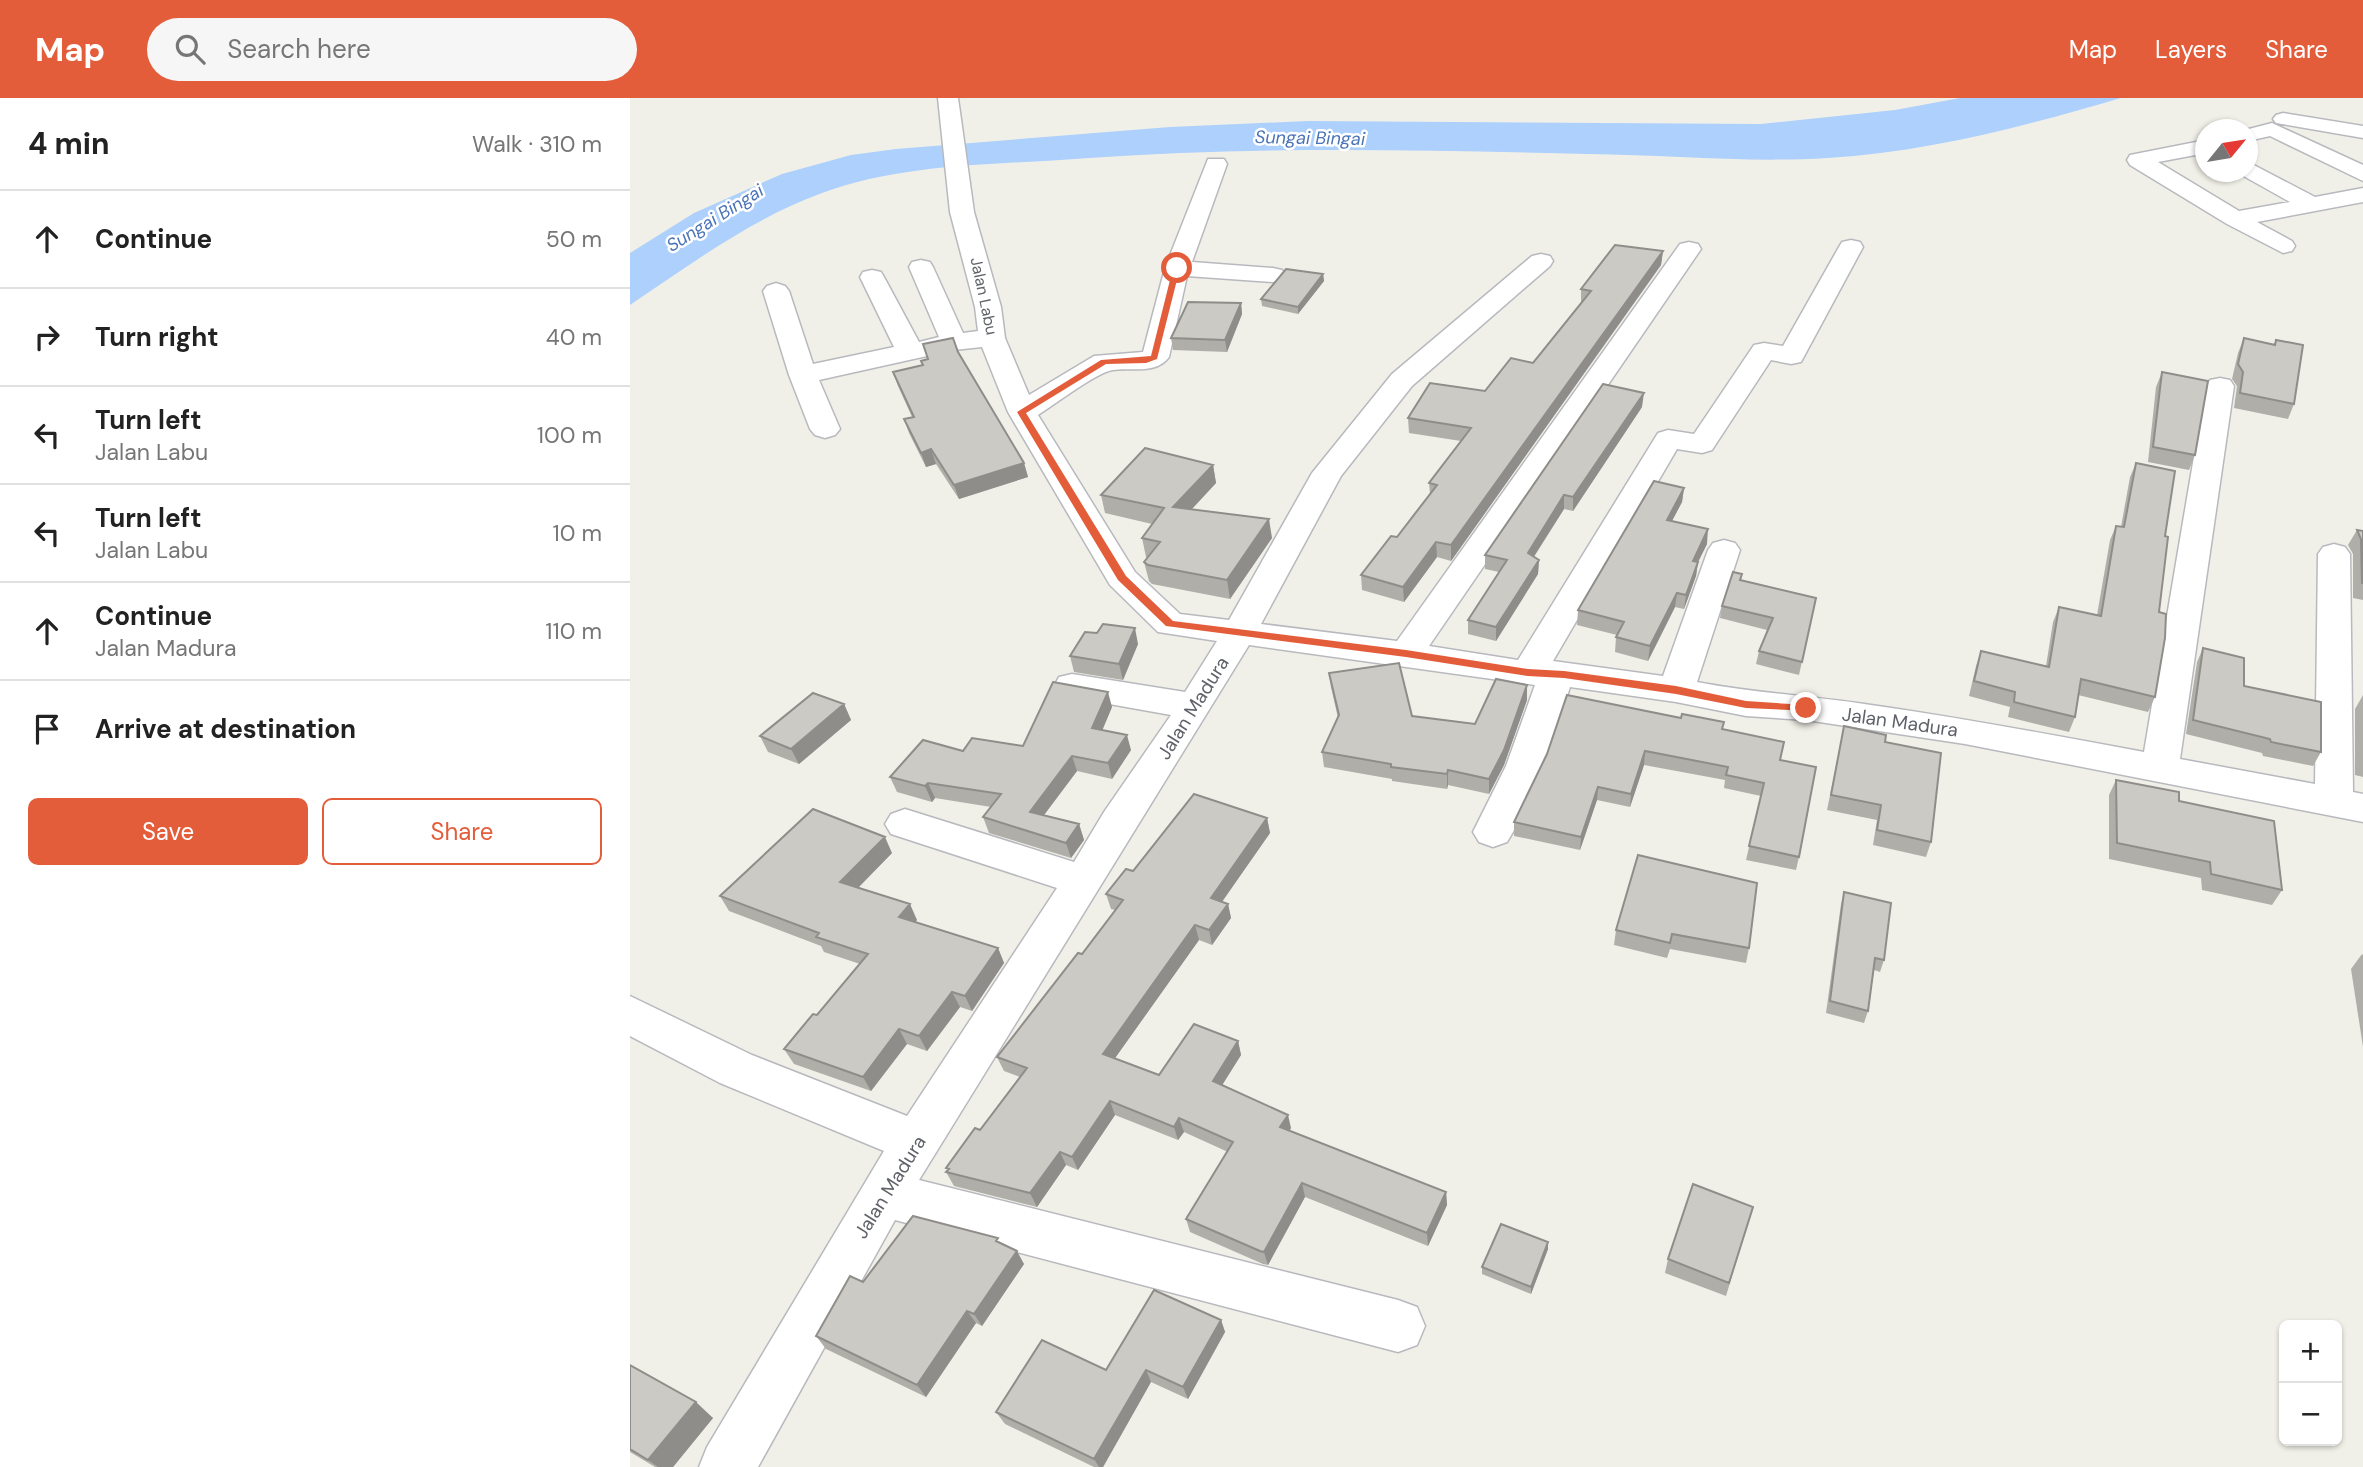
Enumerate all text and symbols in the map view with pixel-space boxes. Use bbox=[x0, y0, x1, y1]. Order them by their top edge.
search box bbox=[147, 18, 637, 81]
text: Map bbox=[35, 28, 105, 71]
icon: search bbox=[171, 30, 209, 68]
text: Search here bbox=[227, 32, 371, 66]
text: Map bbox=[2069, 34, 2117, 65]
text: Layers bbox=[2155, 34, 2227, 65]
text: Share bbox=[2265, 34, 2328, 65]
north arrow bbox=[2195, 119, 2258, 182]
text: 4 min bbox=[28, 124, 110, 163]
water label: Sungai Bingai bbox=[1255, 125, 1366, 151]
text: Walk · 310 m bbox=[472, 129, 602, 159]
water label: Sungai Bingai bbox=[662, 178, 769, 257]
icon: ahead bbox=[28, 220, 66, 258]
text: Continue bbox=[95, 222, 212, 256]
text: 50 m bbox=[546, 224, 602, 254]
route start bbox=[1161, 252, 1192, 283]
street label: Jalan Labu bbox=[966, 255, 1002, 337]
icon: right bbox=[28, 318, 66, 356]
text: Turn right bbox=[95, 320, 219, 354]
text: 40 m bbox=[546, 322, 602, 352]
text: Turn left bbox=[95, 403, 202, 437]
icon: left bbox=[28, 416, 66, 454]
text: 100 m bbox=[537, 420, 602, 450]
text: Jalan Labu bbox=[95, 437, 208, 467]
text: Turn left bbox=[95, 501, 202, 535]
icon: left bbox=[28, 514, 66, 552]
text: 10 m bbox=[552, 518, 602, 548]
text: Jalan Labu bbox=[95, 535, 208, 565]
text: Continue bbox=[95, 599, 212, 633]
icon: ahead bbox=[28, 612, 66, 650]
text: 110 m bbox=[545, 616, 602, 646]
text: Jalan Madura bbox=[95, 633, 236, 663]
street label: Jalan Madura bbox=[1151, 652, 1235, 764]
route end bbox=[1790, 692, 1821, 723]
street label: Jalan Madura bbox=[1840, 701, 1960, 743]
icon: arrive bbox=[28, 710, 66, 748]
text: Arrive at destination bbox=[95, 712, 356, 746]
button: Save bbox=[28, 798, 308, 865]
button: Share bbox=[322, 798, 602, 865]
street label: Jalan Madura bbox=[848, 1131, 932, 1243]
map controls bbox=[2279, 1320, 2342, 1446]
button: + bbox=[2279, 1320, 2342, 1383]
button: − bbox=[2279, 1383, 2342, 1446]

